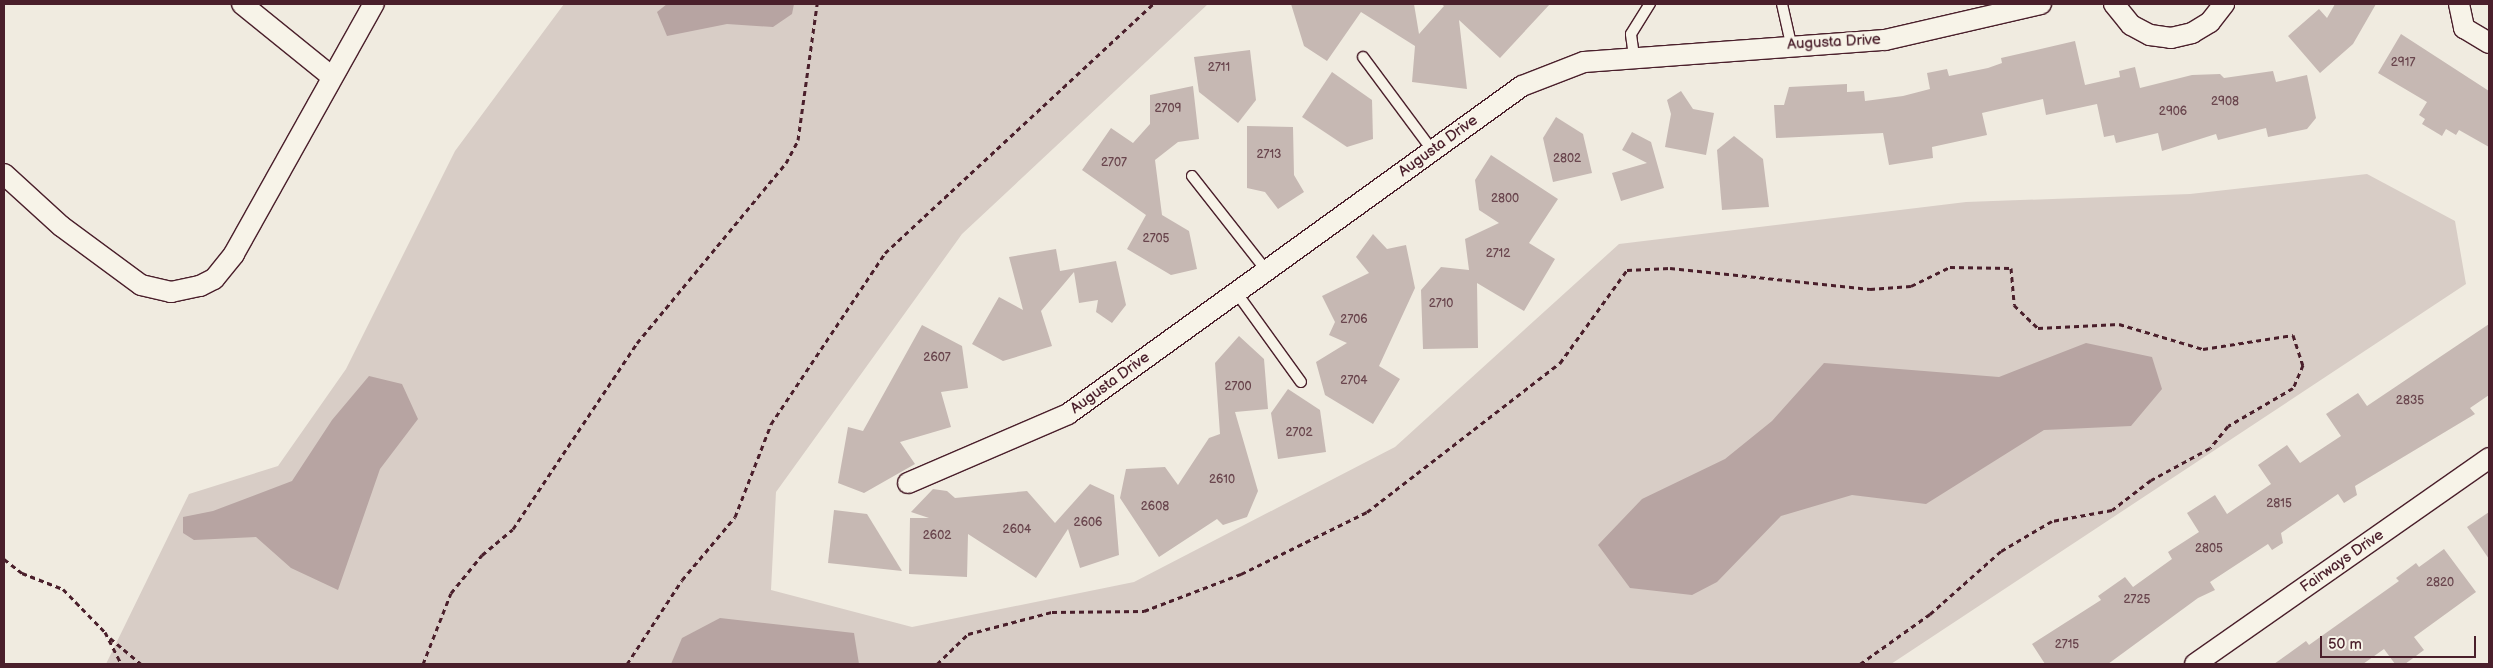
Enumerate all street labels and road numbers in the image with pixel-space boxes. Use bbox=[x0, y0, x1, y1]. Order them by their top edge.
street label: Augusta Drive bbox=[1787, 31, 1881, 53]
street label: Augusta Drive bbox=[1395, 111, 1481, 181]
street label: Augusta Drive bbox=[1067, 348, 1153, 418]
street label: Fairways Drive bbox=[2297, 526, 2387, 596]

